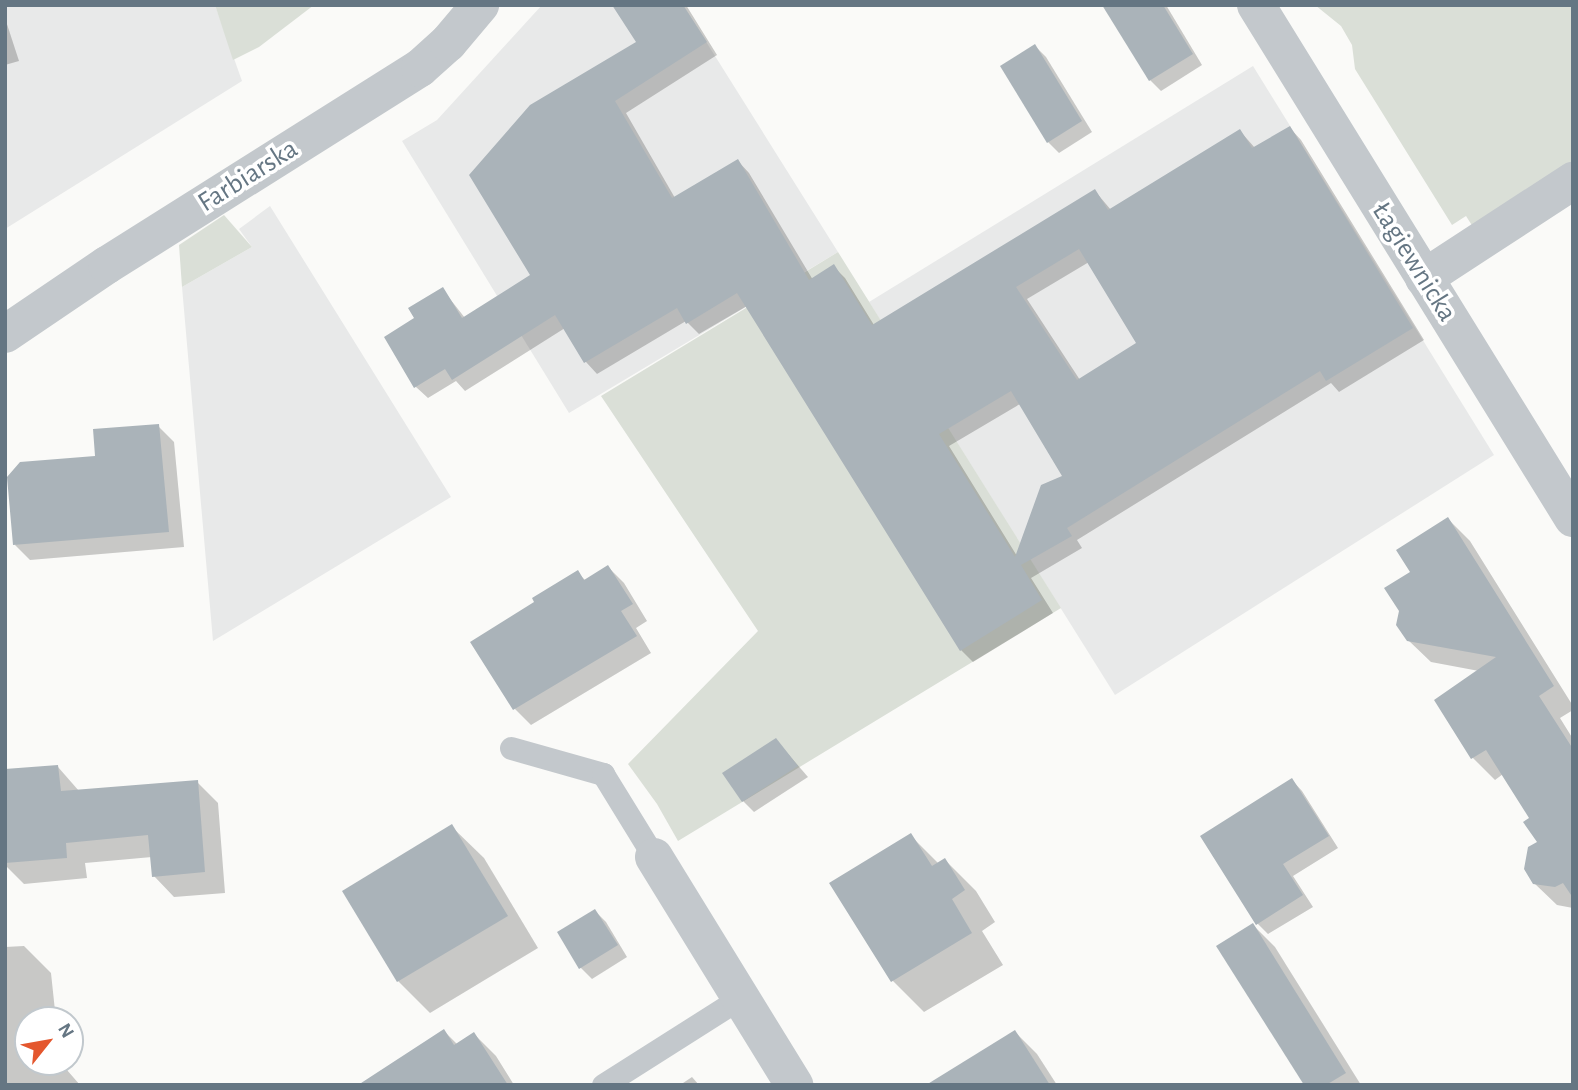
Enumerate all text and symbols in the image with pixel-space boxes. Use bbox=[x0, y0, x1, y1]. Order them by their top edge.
street label: Farbiarska bbox=[192, 132, 304, 220]
street label: Łagiewnicka bbox=[1364, 196, 1464, 328]
north arrow bbox=[14, 1006, 84, 1076]
text: N bbox=[54, 1020, 77, 1042]

